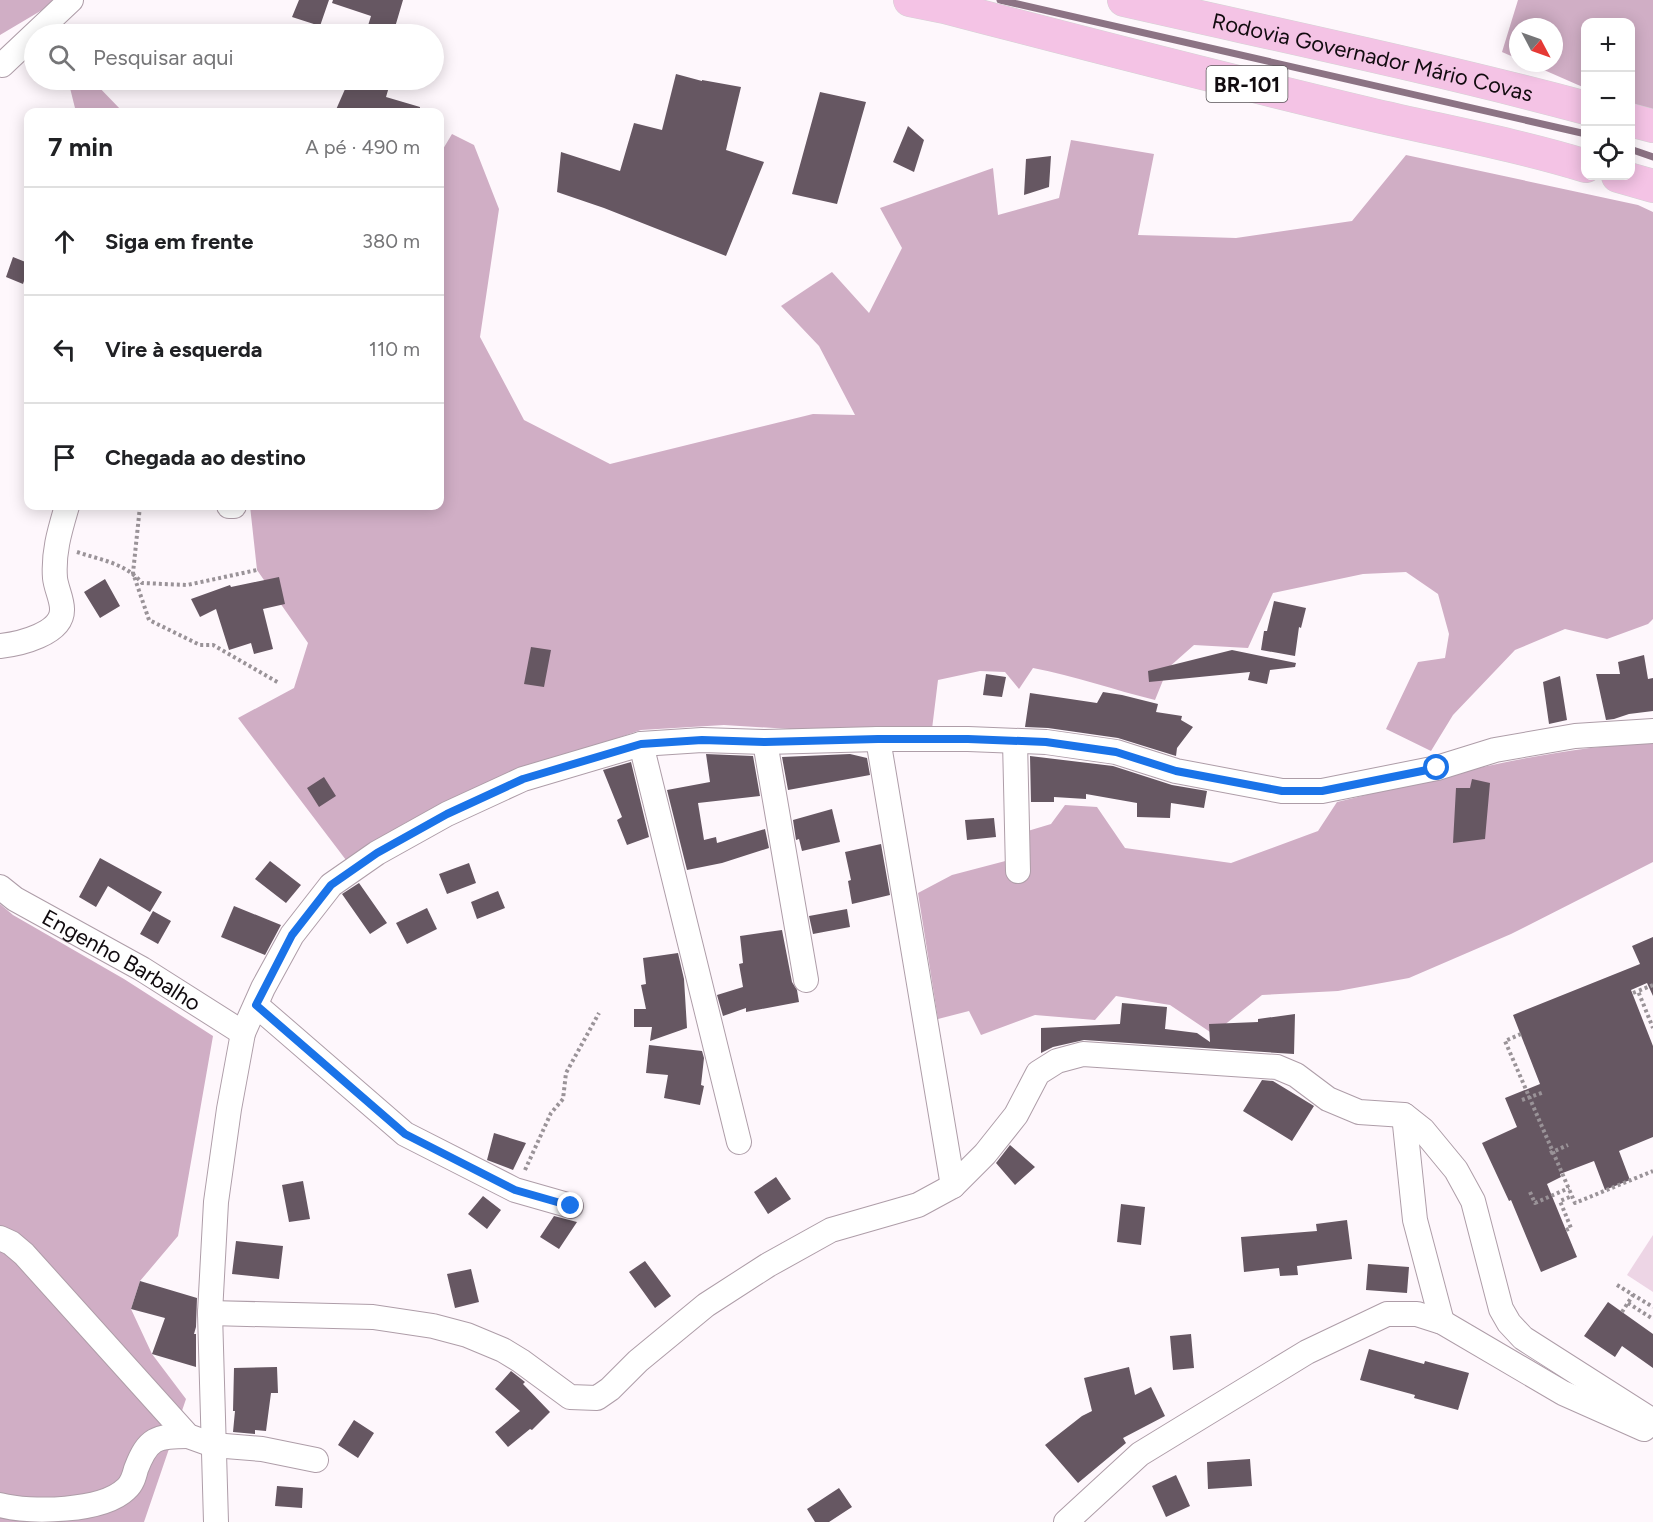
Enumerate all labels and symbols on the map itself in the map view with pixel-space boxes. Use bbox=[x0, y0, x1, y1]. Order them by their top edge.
street label: Rodovia Governador Mário Covas bbox=[1209, 7, 1536, 107]
north arrow bbox=[1509, 18, 1563, 72]
road number: BR-101 bbox=[1206, 66, 1288, 102]
route start bbox=[1423, 754, 1449, 780]
street label: Engenho Barbalho bbox=[38, 903, 206, 1016]
route end bbox=[557, 1192, 583, 1218]

